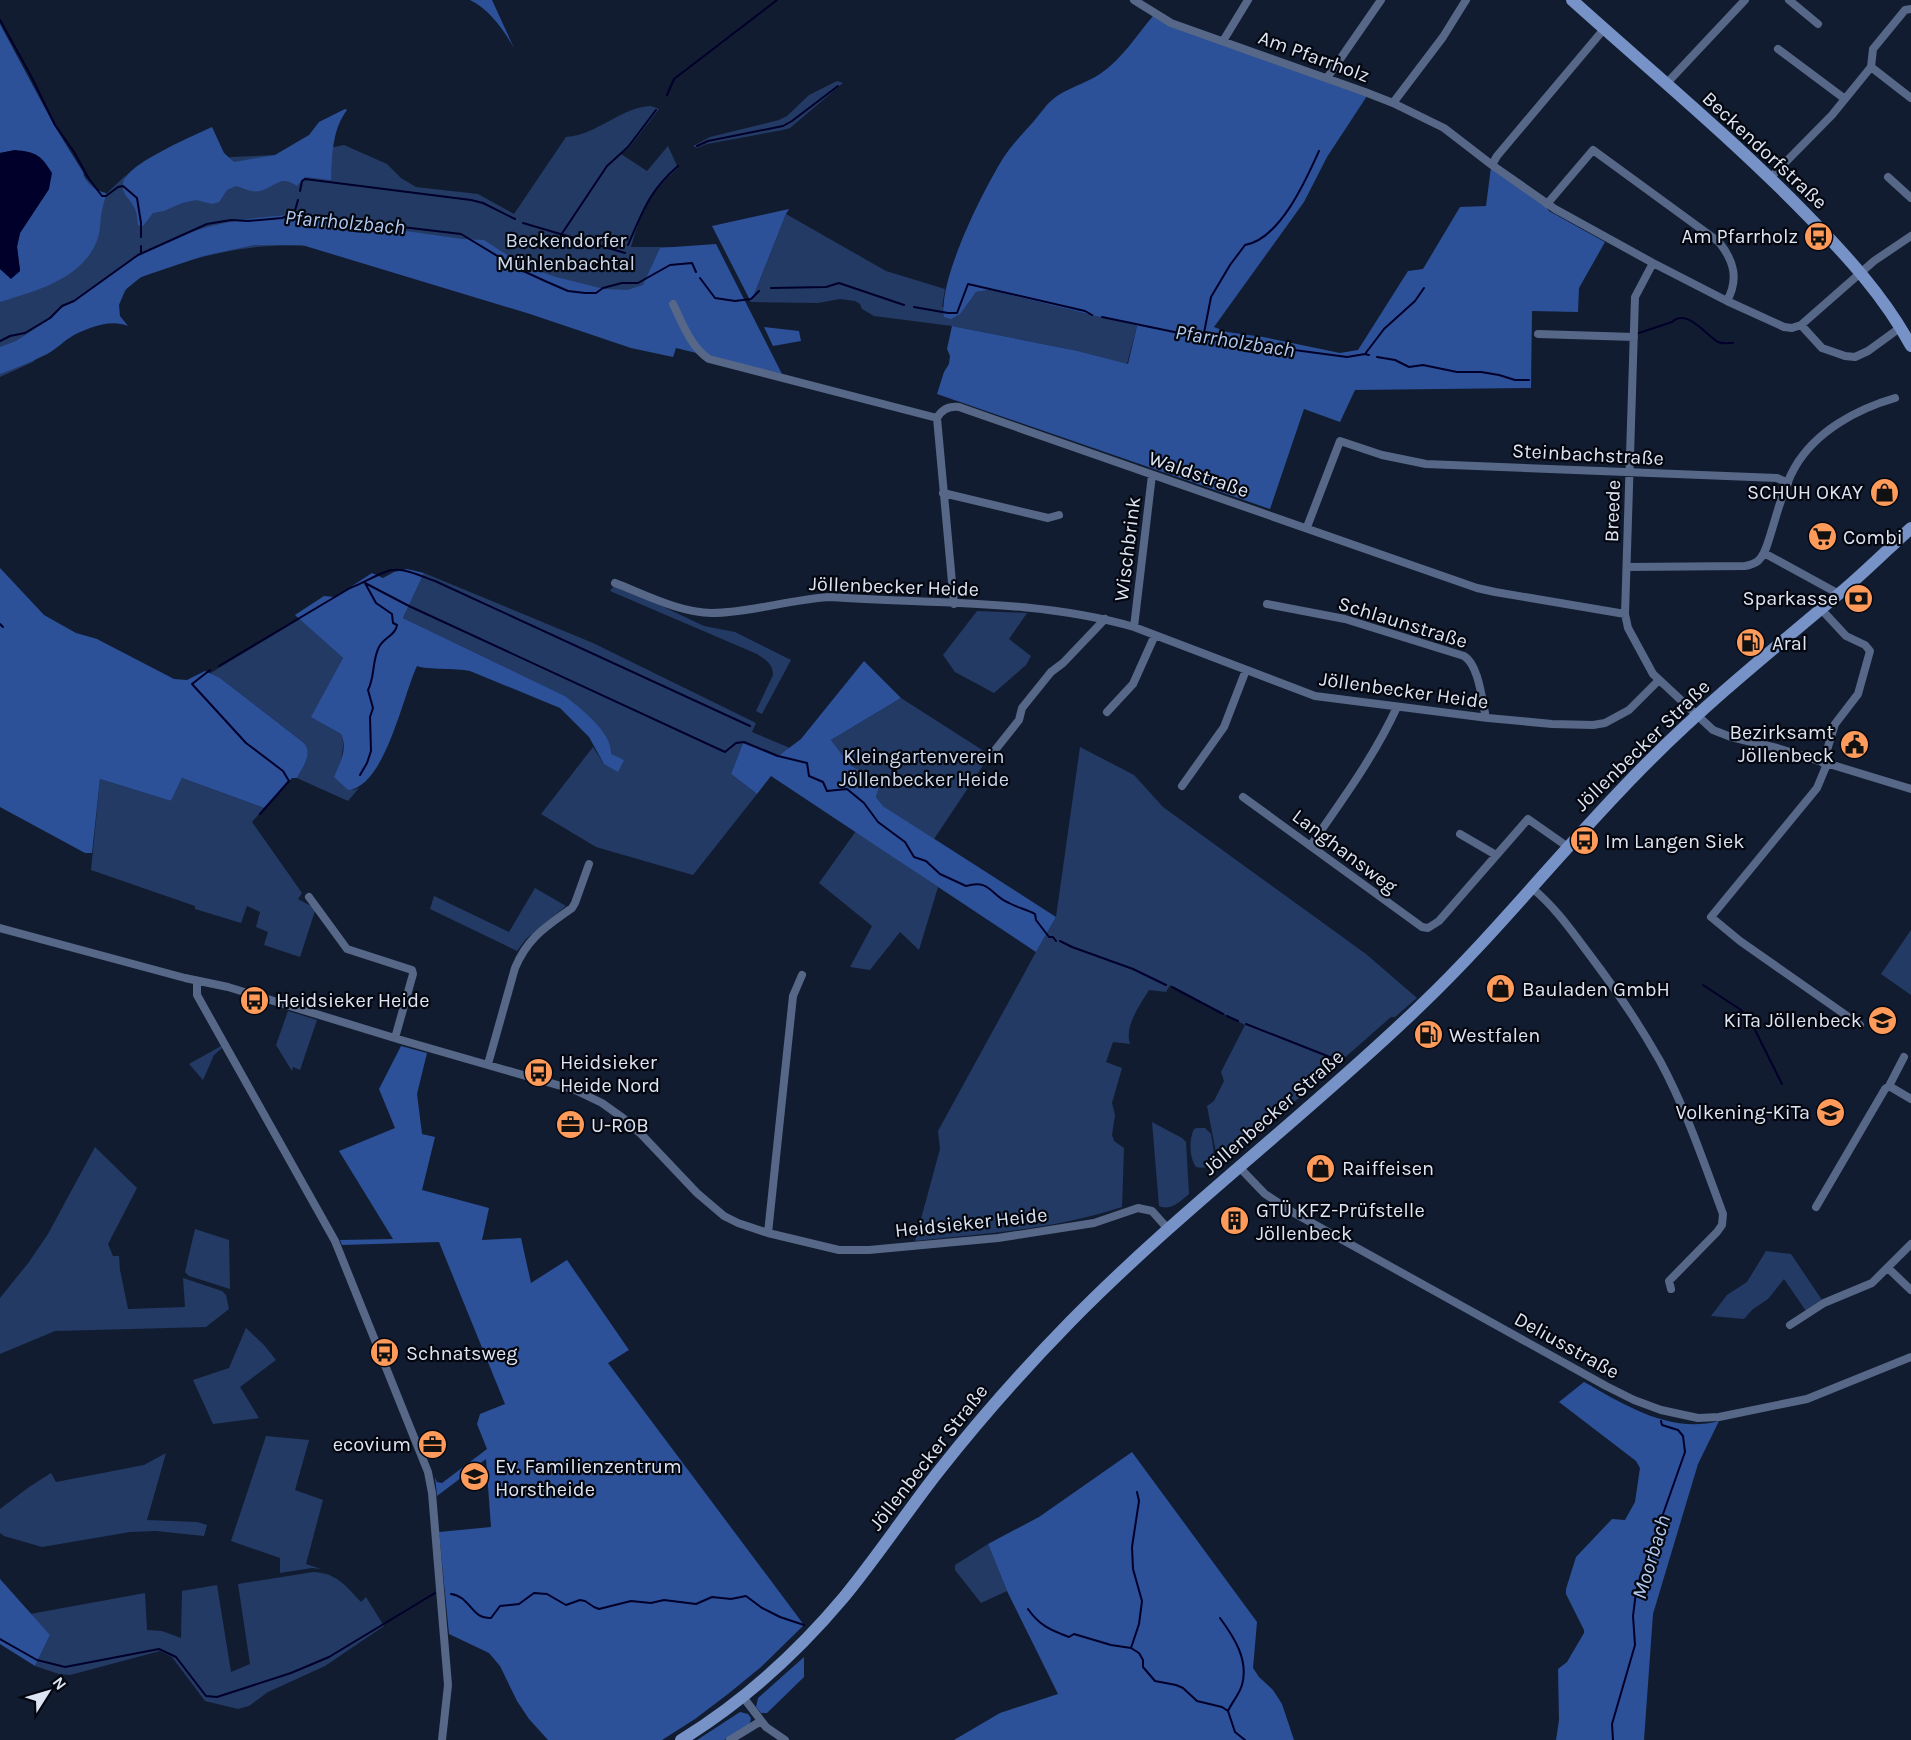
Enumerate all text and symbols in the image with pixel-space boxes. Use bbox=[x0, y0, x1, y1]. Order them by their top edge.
street label: Am Pfarrholz bbox=[1255, 26, 1372, 87]
street label: Beckendorfstraße bbox=[1698, 87, 1832, 214]
water label: Pfarrholzbach bbox=[284, 205, 406, 239]
bus stop icon: Am Pfarrholz bbox=[1803, 220, 1835, 252]
place label: Am Pfarrholz bbox=[1682, 225, 1798, 248]
park label: Beckendorfer Mühlenbachtal bbox=[497, 229, 635, 275]
water label: Pfarrholzbach bbox=[1173, 320, 1297, 362]
street label: Steinbachstraße bbox=[1511, 439, 1664, 470]
street label: Waldstraße bbox=[1146, 447, 1252, 502]
shop icon: SCHUH OKAY bbox=[1868, 476, 1900, 508]
street label: Breede bbox=[1600, 479, 1625, 543]
place label: SCHUH OKAY bbox=[1747, 481, 1863, 504]
street label: Wischbrink bbox=[1110, 495, 1145, 603]
supermarket icon: Combi bbox=[1806, 521, 1838, 553]
place label: Combi bbox=[1843, 526, 1903, 549]
street label: Jöllenbecker Heide bbox=[809, 572, 979, 601]
bank icon: Sparkasse bbox=[1843, 582, 1875, 614]
place label: Sparkasse bbox=[1742, 587, 1838, 610]
street label: Schlaunstraße bbox=[1335, 592, 1470, 653]
fuel station icon: Aral bbox=[1735, 627, 1767, 659]
place label: Aral bbox=[1772, 632, 1807, 655]
street label: Jöllenbecker Heide bbox=[1318, 667, 1490, 714]
street label: Jöllenbecker Straße bbox=[1570, 675, 1715, 816]
place label: Bezirksamt Jöllenbeck bbox=[1730, 721, 1834, 767]
public building icon: Bezirksamt Jöllenbeck bbox=[1839, 728, 1871, 760]
park label: Kleingartenverein Jöllenbecker Heide bbox=[839, 745, 1009, 791]
street label: Langhansweg bbox=[1288, 804, 1402, 898]
bus stop icon: Im Langen Siek bbox=[1568, 825, 1600, 857]
place label: Im Langen Siek bbox=[1605, 830, 1744, 853]
shop icon: Bauladen GmbH bbox=[1485, 973, 1517, 1005]
place label: Bauladen GmbH bbox=[1522, 978, 1670, 1001]
bus stop icon: Heidsieker Heide bbox=[239, 984, 271, 1016]
place label: Heidsieker Heide bbox=[276, 989, 429, 1012]
school or university icon: KiTa Jöllenbeck bbox=[1867, 1004, 1899, 1036]
place label: KiTa Jöllenbeck bbox=[1724, 1009, 1862, 1032]
fuel station icon: Westfalen bbox=[1412, 1019, 1444, 1051]
place label: Westfalen bbox=[1449, 1024, 1540, 1047]
street label: Jöllenbecker Straße bbox=[1198, 1045, 1348, 1180]
place label: Heidsieker Heide Nord bbox=[560, 1051, 660, 1097]
bus stop icon: Heidsieker Heide Nord bbox=[523, 1057, 555, 1089]
school or university icon: Volkening-KiTa bbox=[1815, 1096, 1847, 1128]
place label: Volkening-KiTa bbox=[1676, 1101, 1810, 1124]
office icon: U-ROB bbox=[554, 1109, 586, 1141]
place label: U-ROB bbox=[591, 1114, 649, 1137]
shop icon: Raiffeisen bbox=[1305, 1152, 1337, 1184]
place label: Raiffeisen bbox=[1342, 1157, 1434, 1180]
place label: GTÜ KFZ-Prüfstelle Jöllenbeck bbox=[1256, 1199, 1425, 1245]
street label: Heidsieker Heide bbox=[894, 1203, 1049, 1242]
building icon: GTÜ KFZ-Prüfstelle Jöllenbeck bbox=[1219, 1205, 1251, 1237]
street label: Deliusstraße bbox=[1510, 1307, 1623, 1384]
bus stop icon: Schnatsweg bbox=[369, 1337, 401, 1369]
place label: Schnatsweg bbox=[406, 1342, 518, 1365]
street label: Jöllenbecker Straße bbox=[864, 1380, 993, 1535]
office icon: ecovium bbox=[416, 1428, 448, 1460]
place label: ecovium bbox=[333, 1433, 411, 1456]
place label: Ev. Familienzentrum Horstheide bbox=[495, 1455, 682, 1501]
school or university icon: Ev. Familienzentrum Horstheide bbox=[458, 1461, 490, 1493]
water label: Moorbach bbox=[1627, 1512, 1675, 1602]
north arrow bbox=[18, 1662, 78, 1722]
text: N bbox=[49, 1673, 71, 1694]

